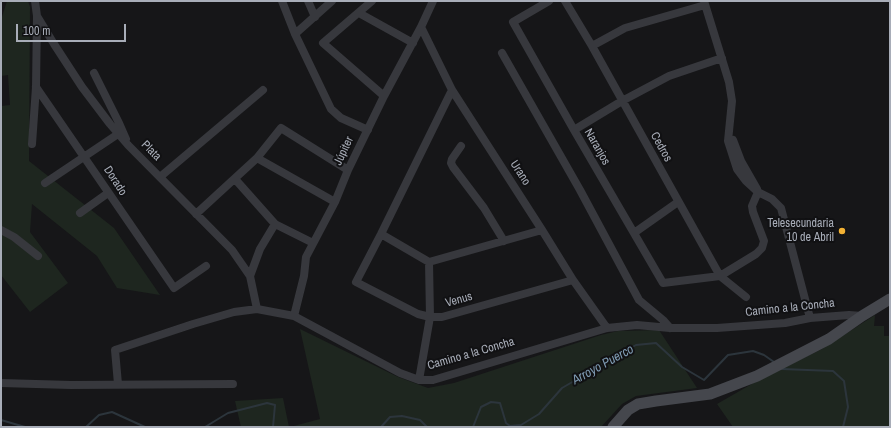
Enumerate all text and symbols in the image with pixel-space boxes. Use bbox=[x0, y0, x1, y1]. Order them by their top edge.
scale bar bbox=[18, 16, 128, 42]
text: 100 m bbox=[23, 23, 50, 39]
street label: Naranjos bbox=[581, 126, 613, 168]
street label: Cedros bbox=[647, 130, 675, 164]
street label: Júpiter bbox=[331, 134, 357, 168]
street label: Plata bbox=[138, 138, 164, 164]
street label: Urano bbox=[507, 158, 533, 188]
street label: Dorado bbox=[100, 164, 130, 198]
place label: Telesecundaria 10 de Abril bbox=[767, 217, 834, 245]
marker: Telesecundaria 10 de Abril bbox=[837, 226, 847, 236]
street label: Venus bbox=[444, 289, 474, 311]
street label: Camino a la Concha bbox=[745, 296, 835, 320]
street label: Camino a la Concha bbox=[426, 335, 516, 373]
water label: Arroyo Puerco bbox=[569, 342, 637, 388]

